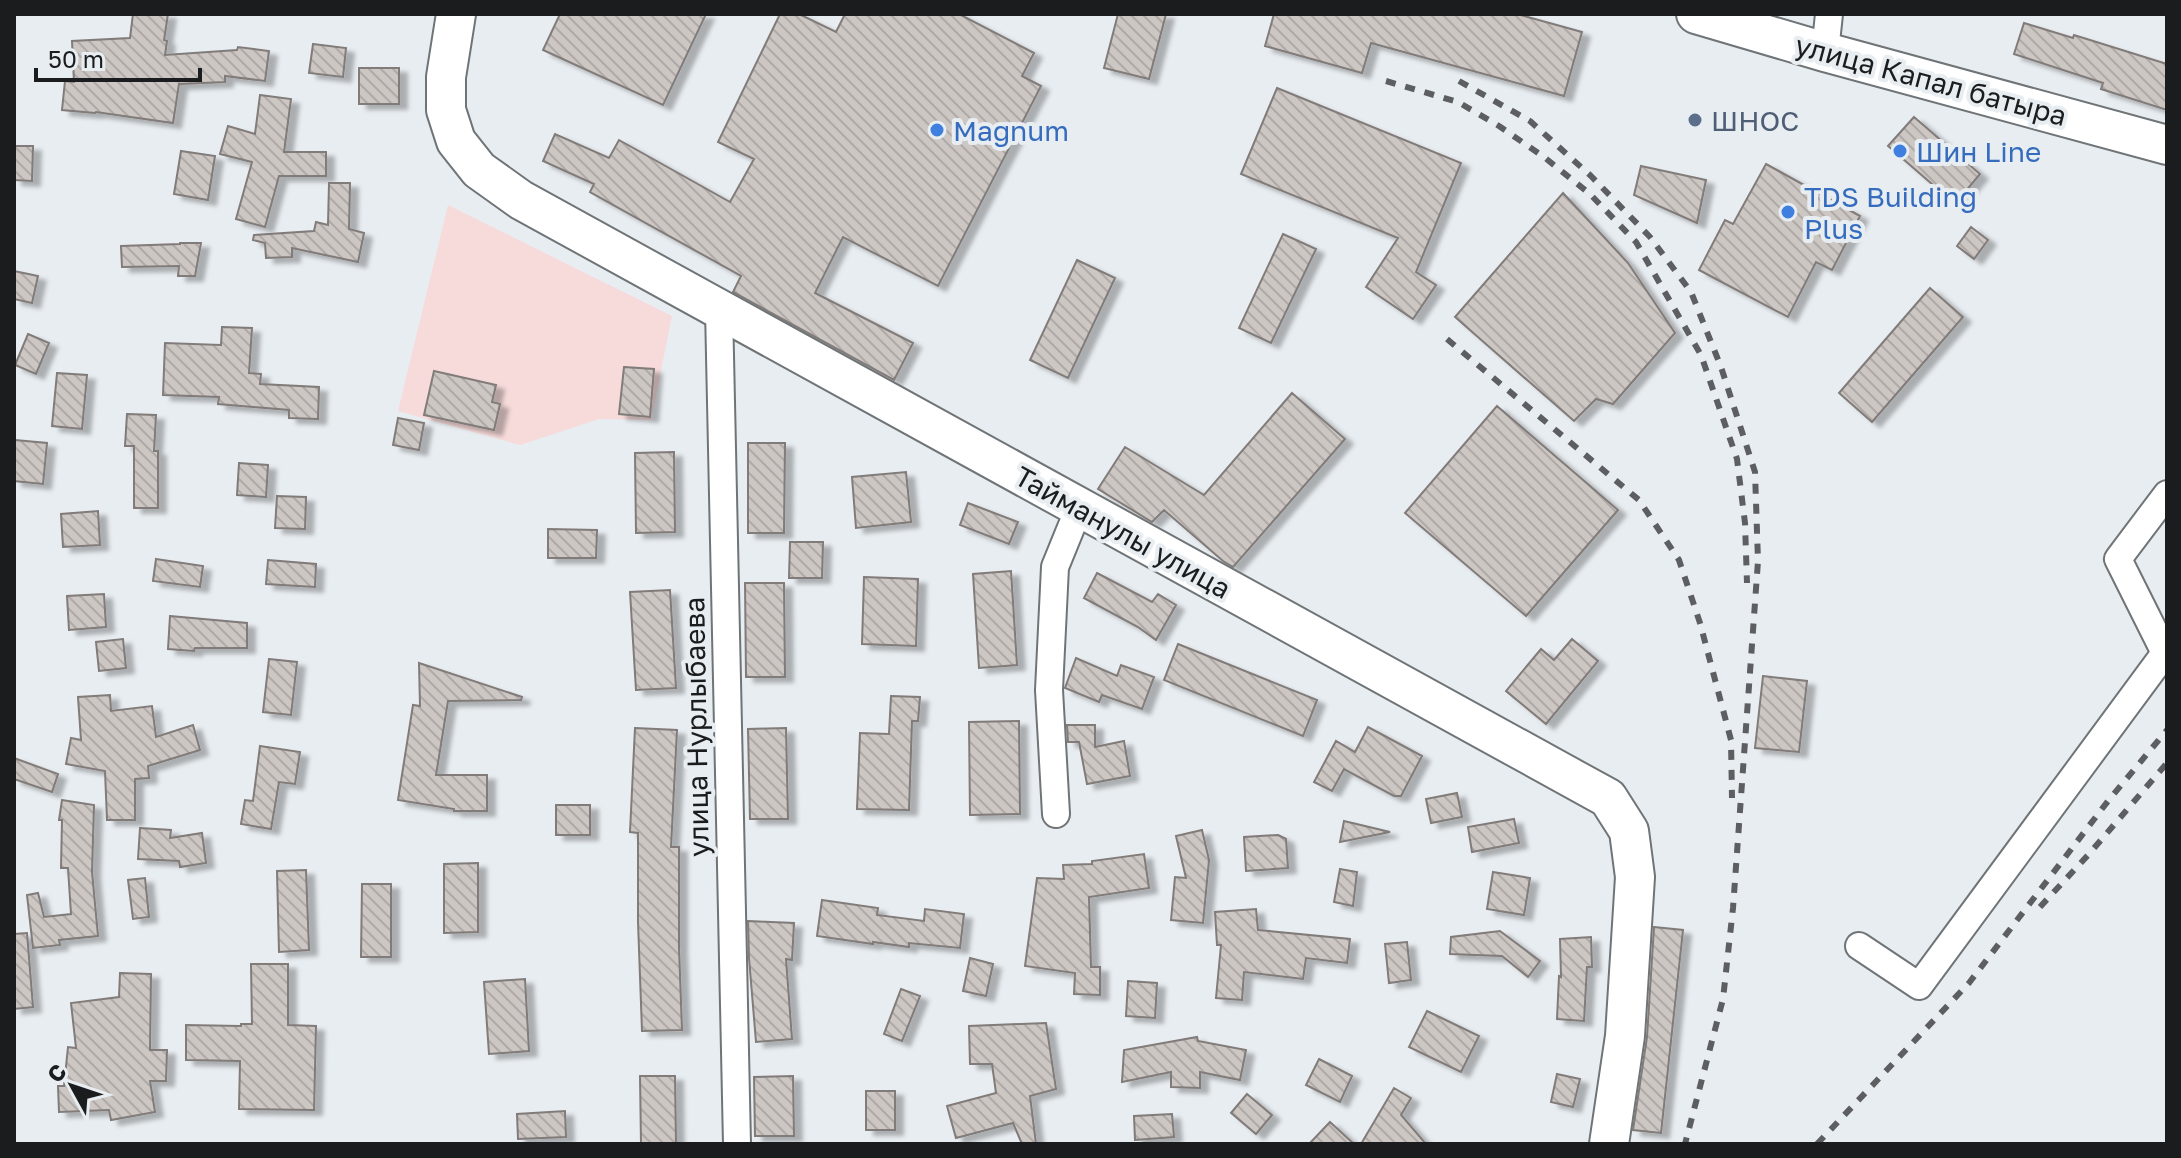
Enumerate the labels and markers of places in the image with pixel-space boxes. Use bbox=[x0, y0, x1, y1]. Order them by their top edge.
place label: ШНОС bbox=[1711, 104, 1799, 137]
marker: ШНОС bbox=[1686, 111, 1704, 129]
place label: Magnum bbox=[953, 114, 1069, 147]
marker: Magnum bbox=[928, 121, 946, 139]
place label: Шин Line bbox=[1916, 135, 2041, 168]
marker: Шин Line bbox=[1891, 142, 1909, 160]
place label: TDS Building Plus bbox=[1804, 180, 1977, 245]
marker: TDS Building Plus bbox=[1779, 203, 1797, 221]

